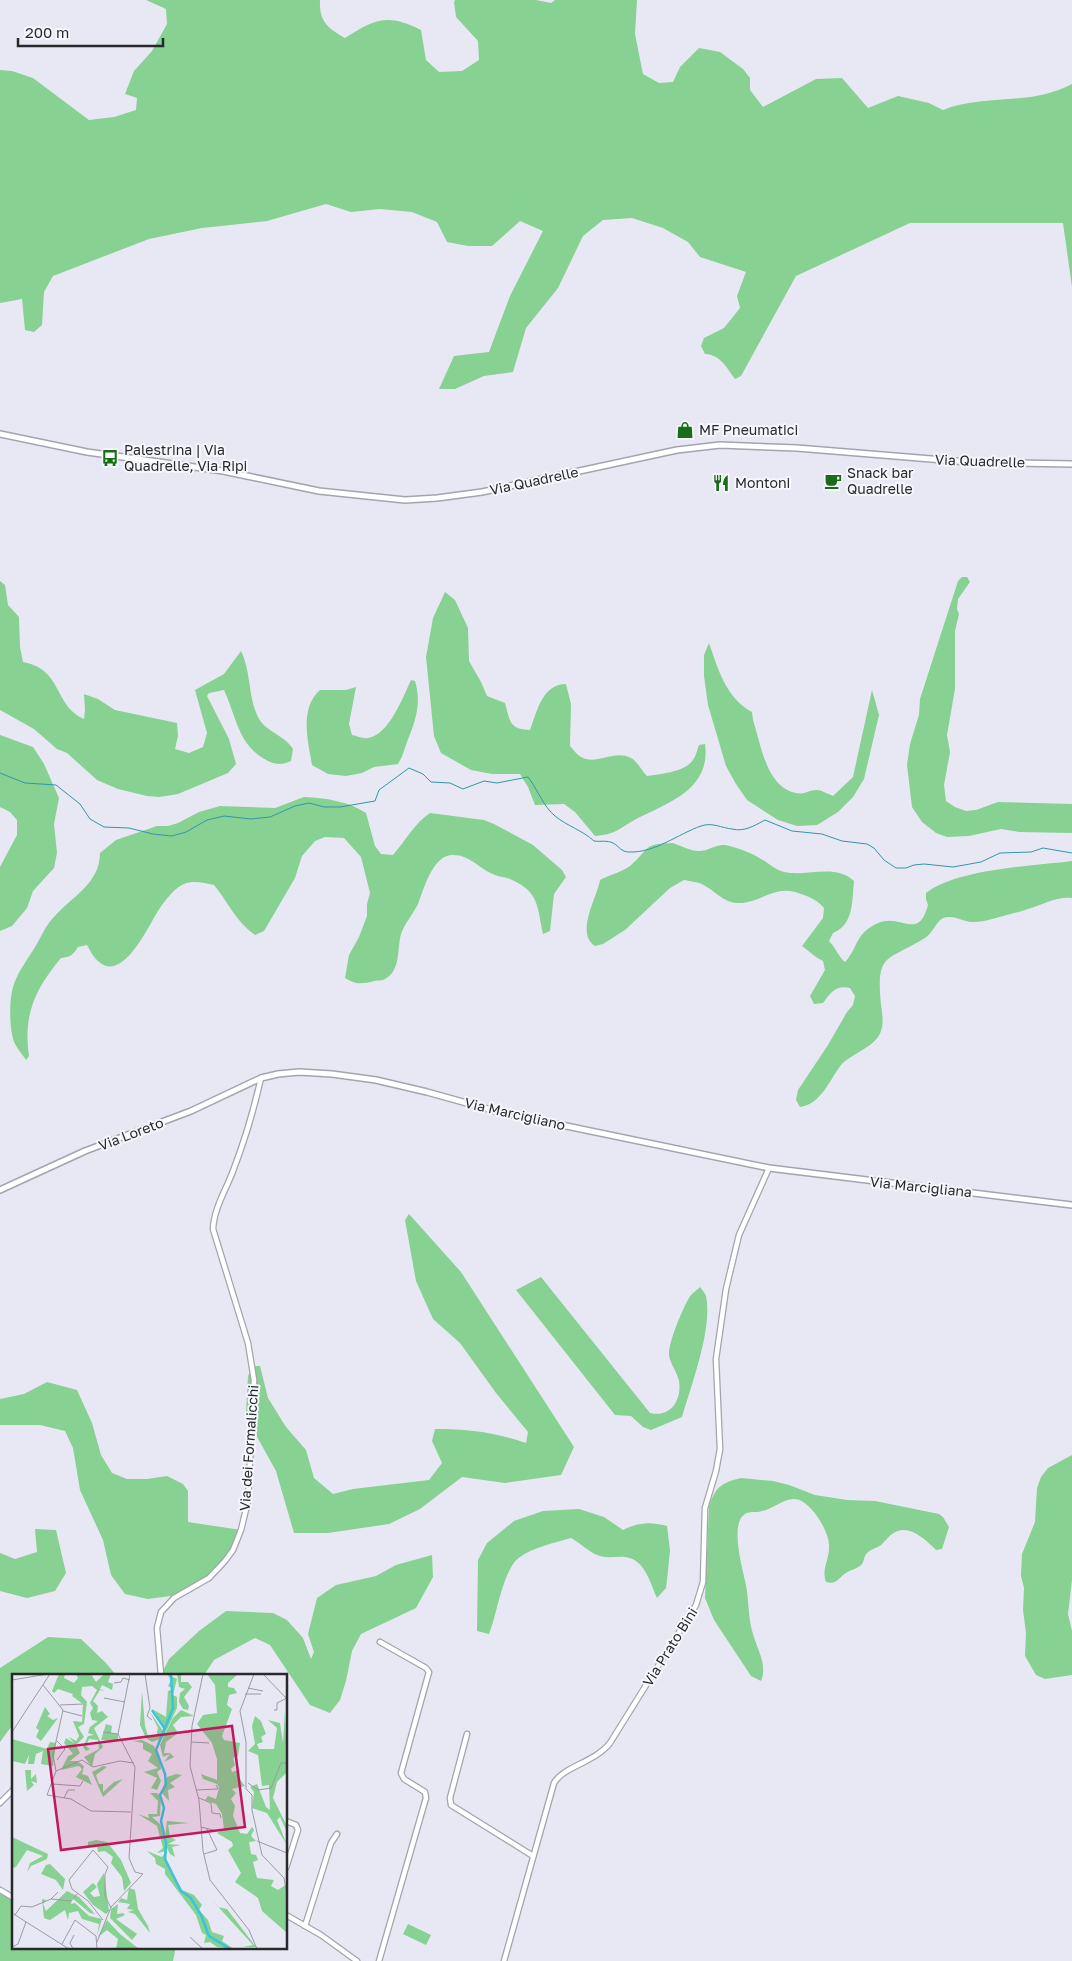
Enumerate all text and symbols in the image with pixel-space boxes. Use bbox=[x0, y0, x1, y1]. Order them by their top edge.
scale bar bbox=[18, 15, 162, 47]
text: 200 m bbox=[25, 23, 69, 41]
shop icon: MF Pneumatici bbox=[675, 420, 695, 440]
place label: MF Pneumatici bbox=[699, 421, 798, 438]
place label: Palestrina | Via Quadrelle, Via Ripi bbox=[124, 441, 247, 474]
bus stop icon: Palestrina | Via Quadrelle, Via Ripi bbox=[100, 448, 120, 468]
street label: Via Quadrelle bbox=[935, 450, 1025, 471]
street label: Via Quadrelle bbox=[488, 463, 580, 498]
place label: Snack bar Quadrelle bbox=[847, 464, 914, 497]
cafe icon: Snack bar Quadrelle bbox=[823, 471, 843, 491]
restaurant icon: Montoni bbox=[711, 473, 731, 493]
place label: Montoni bbox=[735, 474, 790, 491]
street label: Via Marcigliano bbox=[463, 1094, 567, 1133]
street label: Via Loreto bbox=[96, 1113, 166, 1154]
street label: Via Marcigliana bbox=[869, 1173, 973, 1200]
street label: Via dei Formalicchi bbox=[236, 1384, 261, 1512]
street label: Via Prato Bini bbox=[639, 1604, 701, 1689]
inset map bbox=[12, 1674, 288, 1948]

